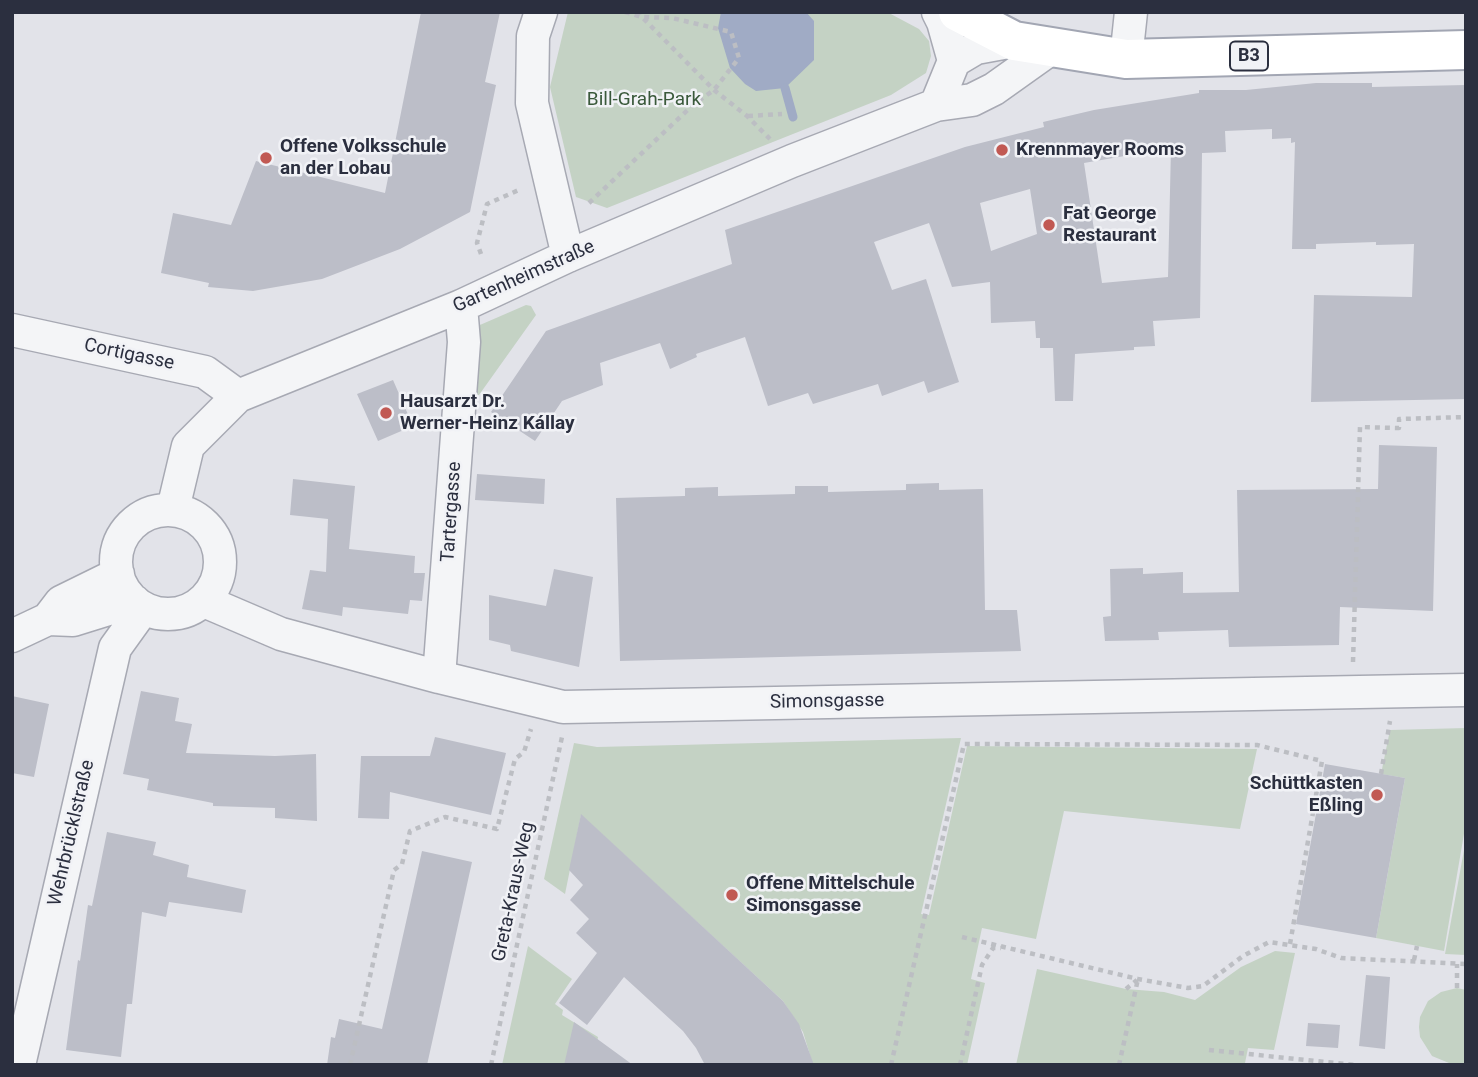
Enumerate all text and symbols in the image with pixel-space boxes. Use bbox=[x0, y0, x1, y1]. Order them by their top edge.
road number: B3 bbox=[1230, 42, 1268, 70]
park label: Bill-Grah-Park bbox=[587, 89, 701, 111]
place label: Offene Volksschule an der Lobau bbox=[280, 136, 446, 180]
place label: Krennmayer Rooms bbox=[1016, 139, 1184, 161]
marker: Krennmayer Rooms bbox=[994, 142, 1010, 158]
marker: Offene Volksschule an der Lobau bbox=[258, 150, 274, 166]
place label: Fat George Restaurant bbox=[1063, 203, 1156, 247]
marker: Fat George Restaurant bbox=[1041, 217, 1057, 233]
street label: Gartenheimstraße bbox=[450, 236, 598, 318]
street label: Cortigasse bbox=[82, 334, 176, 376]
place label: Hausarzt Dr. Werner-Heinz Kállay bbox=[400, 391, 575, 435]
marker: Hausarzt Dr. Werner-Heinz Kállay bbox=[378, 405, 394, 421]
street label: Tartergasse bbox=[437, 461, 467, 563]
street label: Simonsgasse bbox=[770, 690, 884, 714]
street label: Wehrbrücklstraße bbox=[44, 758, 100, 908]
place label: Schüttkasten Eßling bbox=[1250, 773, 1363, 817]
marker: Schüttkasten Eßling bbox=[1369, 787, 1385, 803]
street label: Greta-Kraus-Weg bbox=[488, 820, 540, 964]
place label: Offene Mittelschule Simonsgasse bbox=[746, 873, 914, 917]
marker: Offene Mittelschule Simonsgasse bbox=[724, 887, 740, 903]

